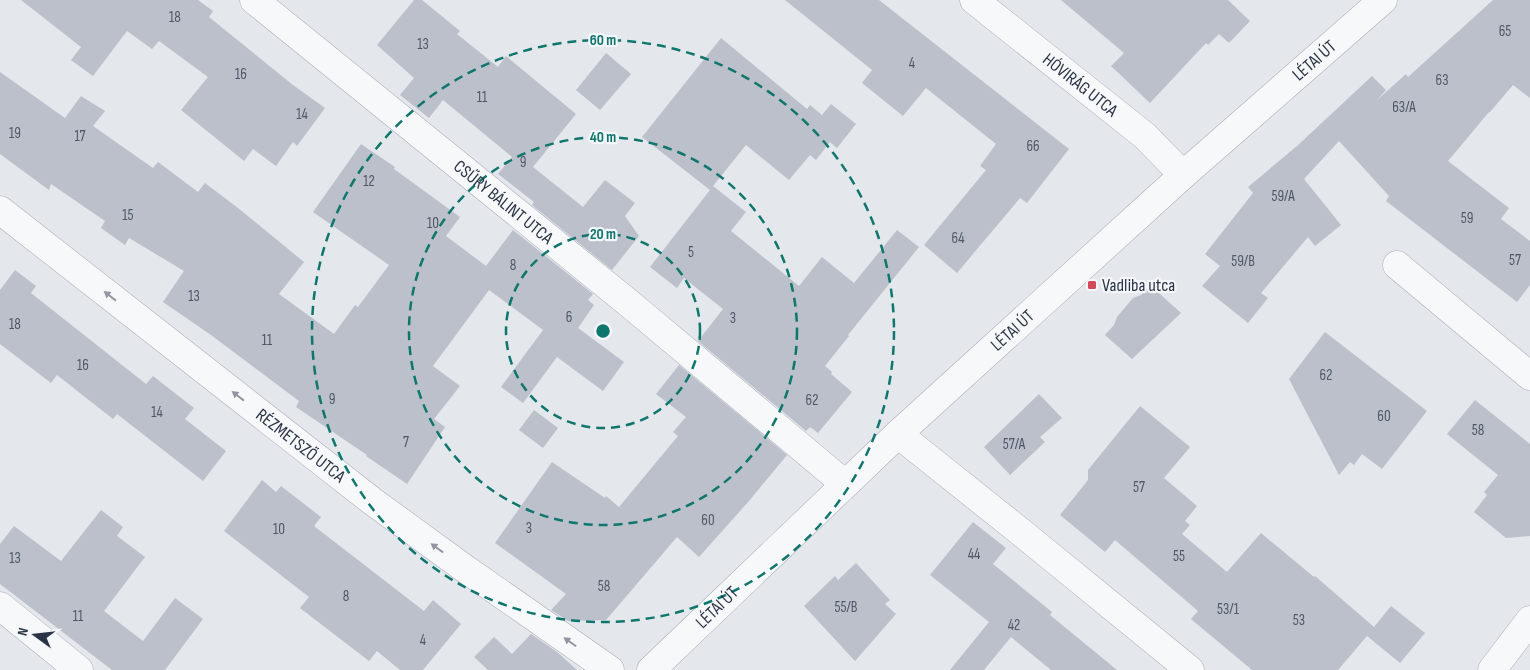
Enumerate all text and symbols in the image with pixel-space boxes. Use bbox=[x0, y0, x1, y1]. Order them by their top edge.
house number: 18 bbox=[169, 8, 181, 27]
house number: 65 bbox=[1499, 22, 1511, 41]
text: 60 m bbox=[590, 31, 616, 50]
house number: 13 bbox=[417, 35, 429, 54]
street label: LÉTAI ÚT bbox=[1288, 36, 1341, 85]
street label: HÓVIRÁG UTCA bbox=[1038, 49, 1122, 121]
house number: 4 bbox=[909, 54, 915, 73]
house number: 16 bbox=[235, 65, 247, 84]
house number: 63 bbox=[1436, 71, 1448, 90]
house number: 11 bbox=[477, 88, 488, 107]
house number: 63/A bbox=[1392, 98, 1416, 117]
house number: 14 bbox=[296, 105, 308, 124]
house number: 19 bbox=[9, 124, 21, 143]
house number: 17 bbox=[74, 127, 86, 146]
text: 40 m bbox=[590, 128, 616, 147]
house number: 66 bbox=[1026, 137, 1040, 156]
house number: 9 bbox=[520, 153, 526, 172]
street label: CSŰRY BÁLINT UTCA bbox=[449, 156, 557, 249]
house number: 12 bbox=[363, 172, 375, 191]
house number: 59/A bbox=[1271, 187, 1295, 206]
house number: 15 bbox=[122, 206, 134, 225]
house number: 59 bbox=[1461, 209, 1473, 228]
house number: 10 bbox=[427, 214, 439, 233]
text: 20 m bbox=[590, 225, 616, 244]
house number: 64 bbox=[951, 229, 965, 248]
house number: 5 bbox=[688, 243, 694, 262]
house number: 57 bbox=[1509, 251, 1521, 270]
house number: 59/B bbox=[1231, 252, 1255, 271]
house number: 8 bbox=[510, 256, 516, 275]
place label: Vadliba utca bbox=[1102, 275, 1175, 296]
marker: Vadliba utca bbox=[1086, 279, 1098, 291]
house number: 13 bbox=[188, 287, 200, 306]
one-way arrow bbox=[104, 291, 117, 302]
street label: LÉTAI ÚT bbox=[987, 306, 1039, 356]
house number: 6 bbox=[566, 308, 572, 327]
house number: 3 bbox=[730, 309, 736, 328]
house number: 18 bbox=[9, 315, 21, 334]
centre of rings bbox=[594, 322, 612, 340]
house number: 11 bbox=[262, 331, 273, 350]
house number: 16 bbox=[77, 356, 89, 375]
house number: 62 bbox=[1320, 366, 1332, 385]
house number: 9 bbox=[329, 390, 335, 409]
one-way arrow bbox=[232, 391, 245, 402]
house number: 62 bbox=[806, 391, 818, 410]
house number: 14 bbox=[151, 403, 163, 422]
street label: RÉZMETSZŐ UTCA bbox=[252, 404, 350, 487]
house number: 60 bbox=[1377, 407, 1391, 426]
house number: 58 bbox=[1472, 421, 1484, 440]
house number: 7 bbox=[403, 433, 409, 452]
house number: 57/A bbox=[1003, 435, 1026, 454]
house number: 57 bbox=[1133, 478, 1145, 497]
house number: 60 bbox=[701, 511, 715, 530]
house number: 3 bbox=[526, 519, 532, 538]
house number: 10 bbox=[273, 520, 285, 539]
one-way arrow bbox=[431, 543, 444, 554]
house number: 44 bbox=[968, 545, 980, 564]
house number: 55 bbox=[1173, 547, 1185, 566]
house number: 13 bbox=[9, 549, 21, 568]
house number: 58 bbox=[598, 577, 610, 596]
street label: LÉTAI ÚT bbox=[691, 582, 743, 633]
house number: 8 bbox=[343, 587, 349, 606]
house number: 55/B bbox=[834, 598, 858, 617]
house number: 53/1 bbox=[1217, 600, 1240, 619]
house number: 11 bbox=[73, 607, 84, 626]
north arrow bbox=[10, 610, 60, 660]
house number: 53 bbox=[1293, 611, 1305, 630]
house number: 42 bbox=[1008, 616, 1020, 635]
text: N bbox=[14, 626, 32, 638]
house number: 4 bbox=[420, 631, 426, 650]
one-way arrow bbox=[563, 637, 577, 647]

